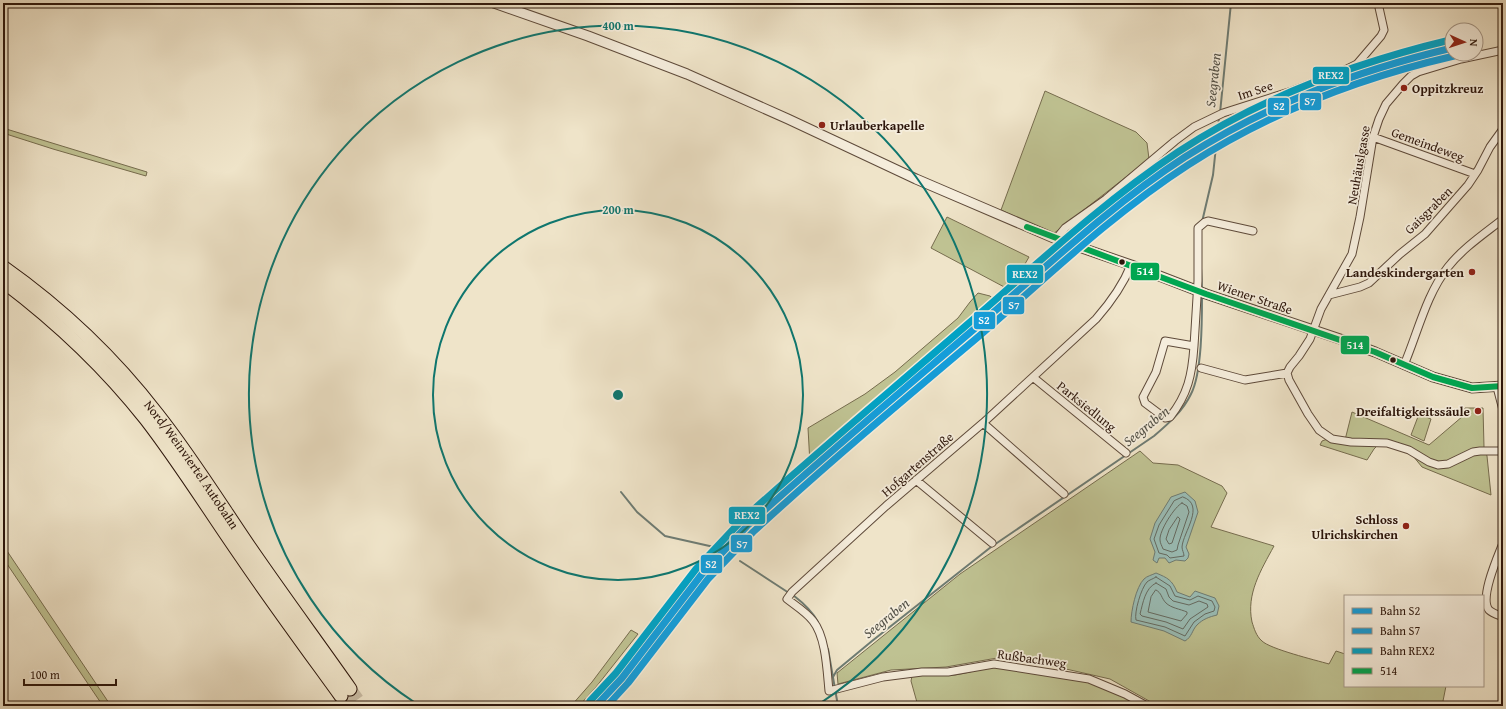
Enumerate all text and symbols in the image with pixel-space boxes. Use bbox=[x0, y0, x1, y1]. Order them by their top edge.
text: 400 m bbox=[602, 17, 635, 34]
north arrow bbox=[1444, 22, 1484, 62]
text: N bbox=[1466, 38, 1482, 47]
water label: Seegraben bbox=[1200, 52, 1226, 108]
line badge: REX2 bbox=[1312, 66, 1350, 85]
text: REX2 bbox=[1318, 67, 1344, 83]
street label: Im See bbox=[1235, 76, 1275, 105]
place label: Oppitzkreuz bbox=[1412, 79, 1483, 98]
marker: Oppitzkreuz bbox=[1399, 83, 1409, 93]
line badge: S7 bbox=[1299, 92, 1322, 111]
text: S7 bbox=[1304, 93, 1316, 109]
line badge: S2 bbox=[1267, 97, 1290, 116]
text: S2 bbox=[1273, 98, 1285, 114]
place label: Urlauberkapelle bbox=[830, 116, 925, 135]
marker: Urlauberkapelle bbox=[817, 120, 827, 130]
street label: Gemeindeweg bbox=[1389, 123, 1467, 167]
street label: Neuhäuslgasse bbox=[1342, 124, 1375, 206]
street label: Gaisgraben bbox=[1400, 182, 1457, 238]
text: 200 m bbox=[602, 201, 635, 218]
unlabelled marker bbox=[1117, 257, 1127, 267]
line badge: 514 bbox=[1130, 262, 1160, 281]
text: 514 bbox=[1136, 263, 1154, 279]
place label: Landeskindergarten bbox=[1346, 263, 1464, 282]
line badge: REX2 bbox=[1006, 264, 1044, 284]
text: REX2 bbox=[1012, 266, 1038, 282]
marker: Landeskindergarten bbox=[1467, 267, 1477, 277]
street label: Wiener Straße bbox=[1215, 276, 1295, 319]
line badge: S7 bbox=[1002, 296, 1025, 315]
text: S7 bbox=[1008, 297, 1020, 313]
line badge: S2 bbox=[973, 311, 996, 330]
text: S2 bbox=[978, 312, 990, 328]
line badge: 514 bbox=[1340, 335, 1370, 355]
text: 514 bbox=[1346, 337, 1364, 353]
unlabelled marker bbox=[1388, 355, 1398, 365]
street label: Parksiedlung bbox=[1053, 377, 1121, 437]
centre of rings bbox=[611, 388, 625, 402]
street label: Nord/Weinviertel Autobahn bbox=[140, 396, 244, 534]
water label: Seegraben bbox=[1118, 401, 1174, 451]
place label: Dreifaltigkeitssäule bbox=[1356, 402, 1470, 421]
marker: Dreifaltigkeitssäule bbox=[1473, 406, 1483, 416]
street label: Hofgartenstraße bbox=[877, 428, 958, 501]
line badge: REX2 bbox=[728, 506, 766, 525]
text: REX2 bbox=[734, 507, 760, 523]
place label: Schloss Ulrichskirchen bbox=[1311, 510, 1398, 544]
marker: Schloss Ulrichskirchen bbox=[1401, 521, 1411, 531]
line badge: S7 bbox=[730, 534, 753, 553]
text: S7 bbox=[736, 536, 748, 552]
line badge: S2 bbox=[700, 554, 723, 574]
text: S2 bbox=[705, 556, 717, 572]
water label: Seegraben bbox=[858, 593, 914, 643]
legend bbox=[1344, 595, 1484, 687]
text: Bahn S2 bbox=[1380, 602, 1420, 619]
text: Bahn S7 bbox=[1380, 622, 1420, 639]
text: Bahn REX2 bbox=[1380, 642, 1435, 659]
street label: Rußbachweg bbox=[996, 644, 1068, 673]
scale bar bbox=[24, 661, 116, 687]
text: 514 bbox=[1380, 662, 1398, 679]
text: 100 m bbox=[30, 666, 60, 683]

